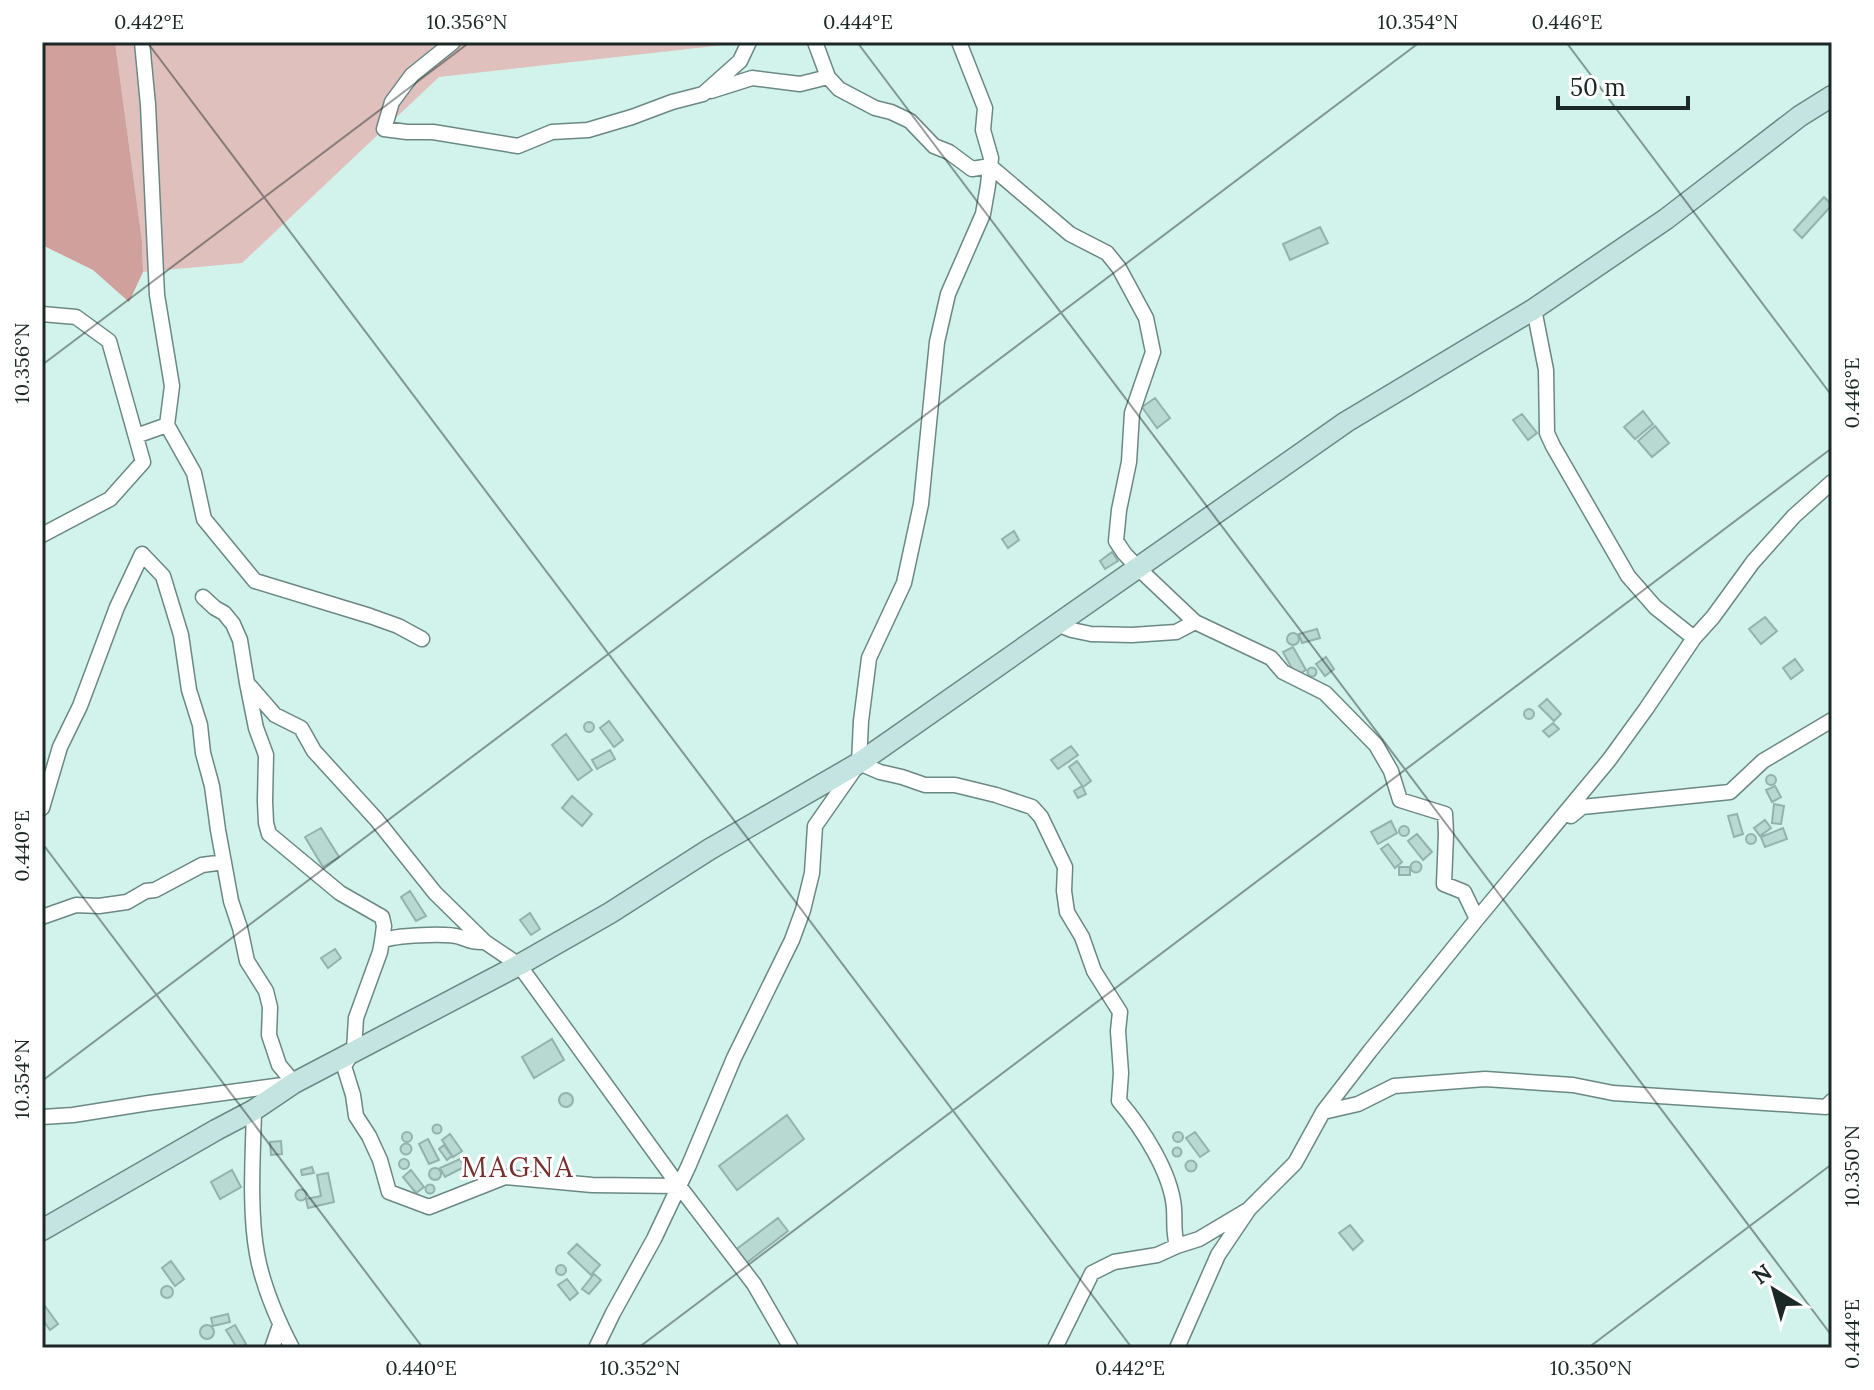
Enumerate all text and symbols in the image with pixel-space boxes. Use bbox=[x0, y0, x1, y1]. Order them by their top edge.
text: 0.442°E bbox=[114, 9, 184, 34]
text: 10.356°N bbox=[426, 9, 508, 34]
text: 0.444°E bbox=[823, 9, 893, 34]
text: 10.354°N bbox=[1378, 9, 1458, 34]
text: 0.446°E bbox=[1532, 9, 1602, 34]
scale bar bbox=[1558, 60, 1688, 110]
text: 50 m bbox=[1570, 72, 1626, 103]
text: 10.356°N bbox=[9, 322, 34, 404]
text: 0.446°E bbox=[1839, 358, 1864, 428]
text: 0.440°E bbox=[9, 810, 34, 882]
text: 10.354°N bbox=[9, 1039, 34, 1119]
text: 10.350°N bbox=[1839, 1125, 1864, 1207]
district label: MAGNA bbox=[461, 1149, 575, 1185]
north arrow bbox=[1734, 1250, 1814, 1330]
text: N bbox=[1747, 1258, 1777, 1290]
text: 0.444°E bbox=[1839, 1299, 1864, 1369]
text: 0.440°E bbox=[385, 1355, 457, 1380]
text: 10.352°N bbox=[600, 1355, 680, 1380]
text: 0.442°E bbox=[1095, 1355, 1165, 1380]
text: 10.350°N bbox=[1550, 1355, 1632, 1380]

